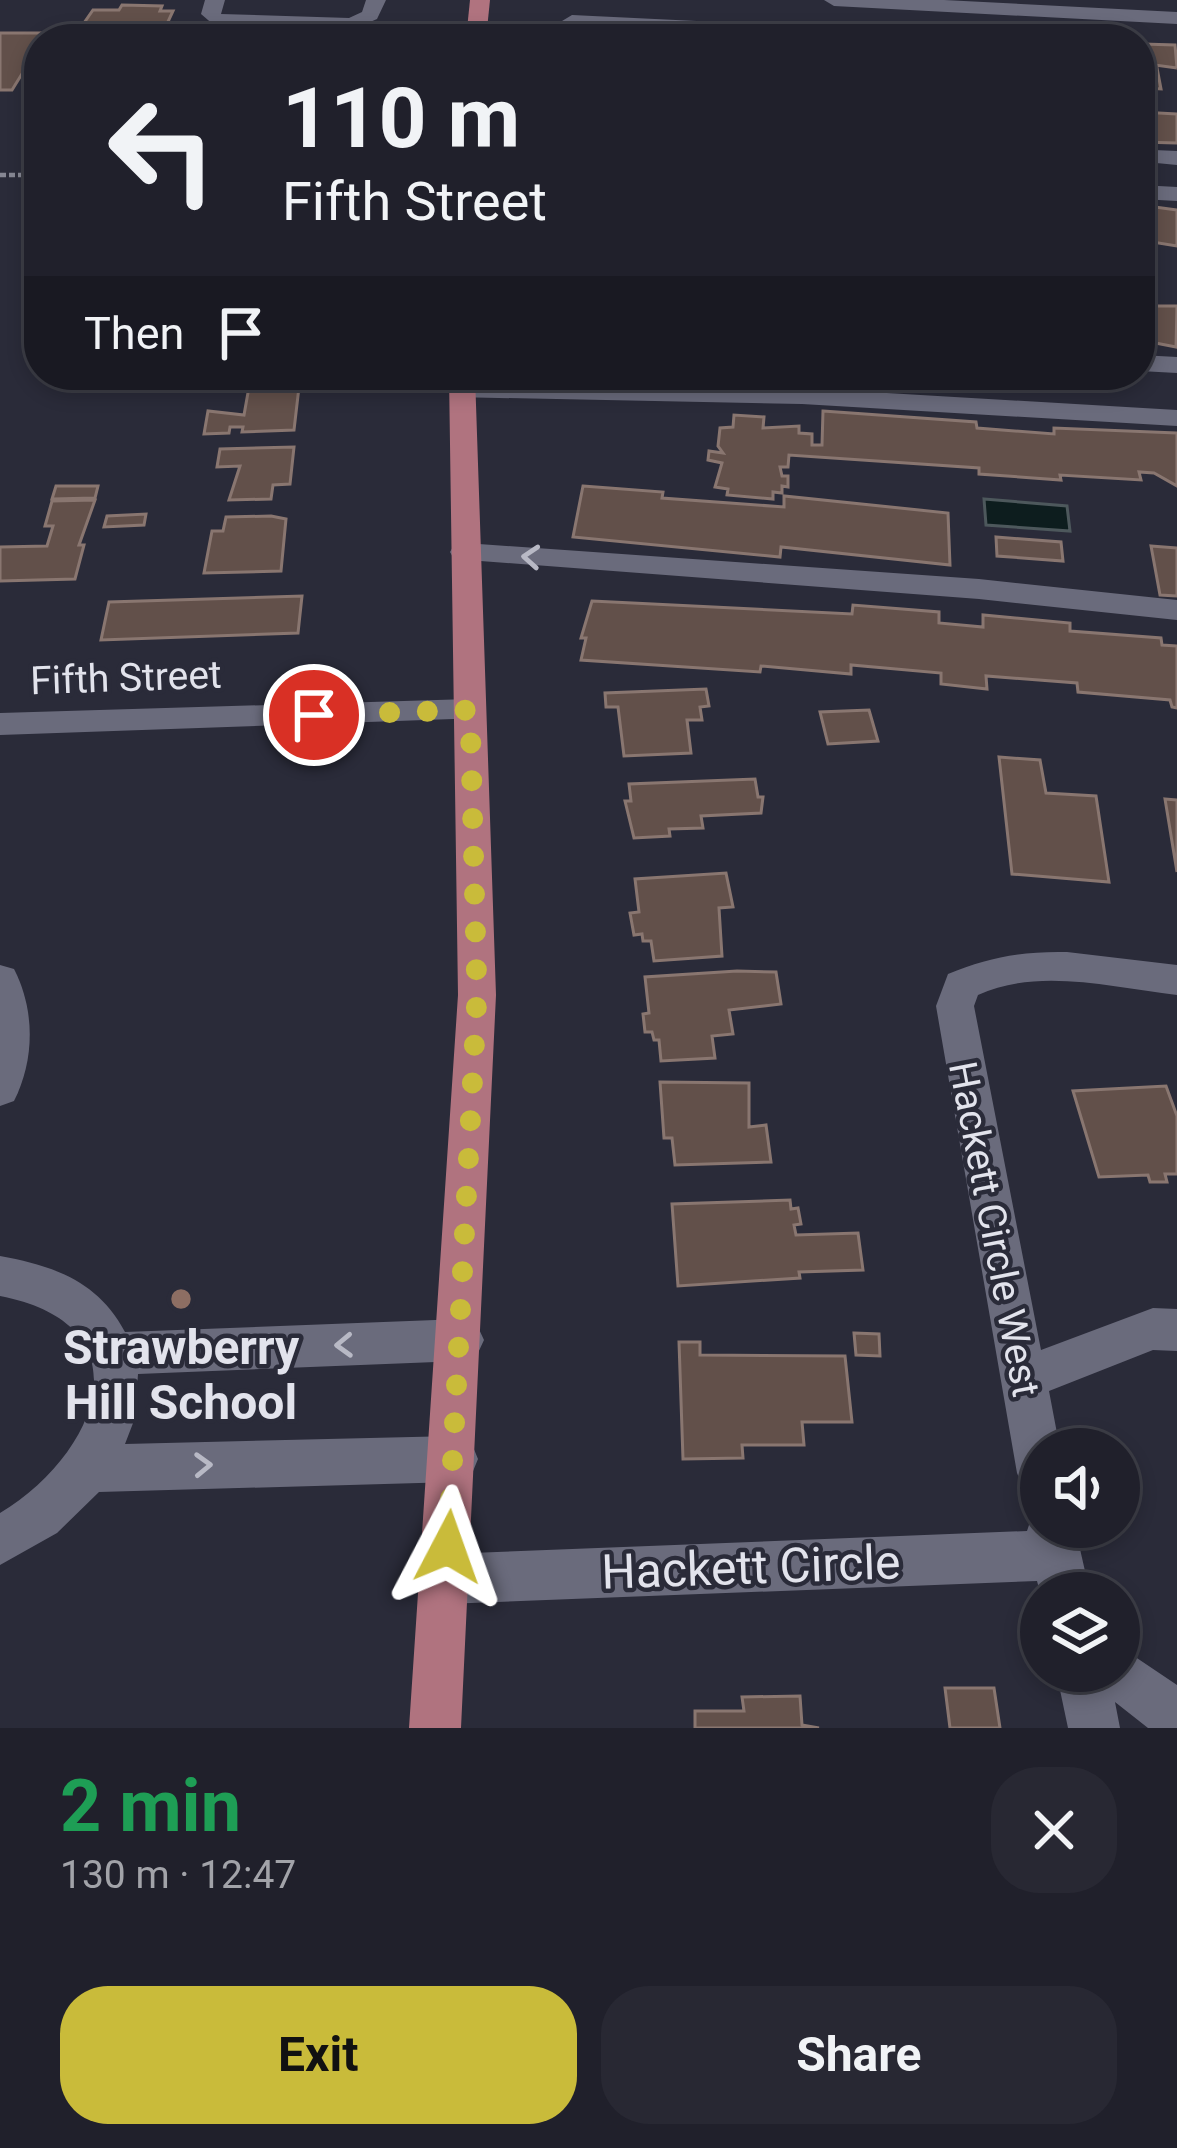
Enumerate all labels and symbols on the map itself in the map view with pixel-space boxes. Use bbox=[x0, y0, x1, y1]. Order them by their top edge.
one-way arrow bbox=[521, 544, 540, 570]
street label: Fifth Street bbox=[30, 652, 222, 704]
pin bbox=[263, 664, 365, 766]
street label: Hackett Circle West bbox=[939, 1058, 1049, 1400]
marker: Strawberry Hill School bbox=[168, 1286, 194, 1312]
place label: Strawberry Hill School bbox=[63, 1319, 300, 1431]
one-way arrow bbox=[334, 1331, 353, 1357]
one-way arrow bbox=[194, 1453, 213, 1479]
position arrow bbox=[385, 1484, 511, 1610]
street label: Hackett Circle bbox=[601, 1533, 901, 1601]

